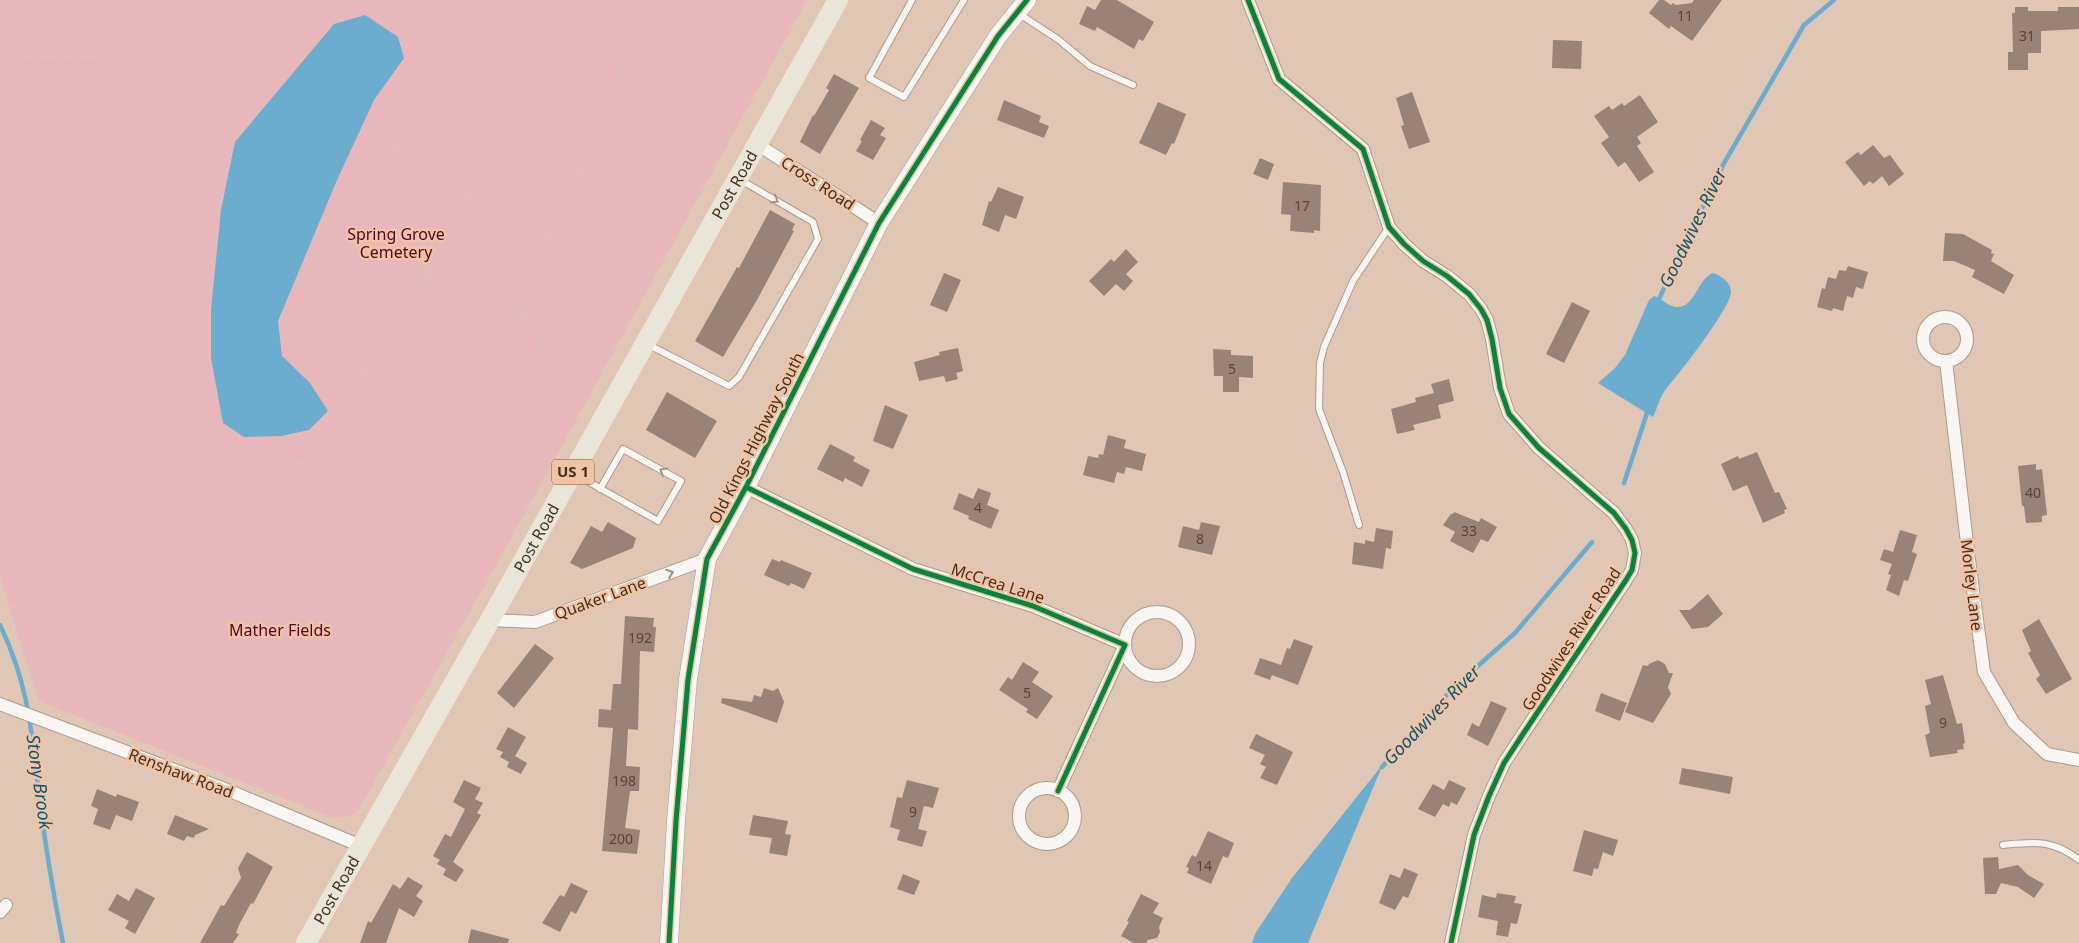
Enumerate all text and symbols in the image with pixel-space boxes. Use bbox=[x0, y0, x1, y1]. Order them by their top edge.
house number: 11 bbox=[1677, 6, 1693, 25]
house number: 31 bbox=[2019, 26, 2035, 45]
street label: Post Road bbox=[706, 146, 762, 223]
street label: Cross Road bbox=[777, 151, 859, 215]
water label: Goodwives River bbox=[1653, 163, 1732, 291]
one-way arrow bbox=[770, 194, 779, 204]
house number: 17 bbox=[1294, 196, 1310, 215]
park label: Spring Grove Cemetery bbox=[347, 223, 445, 263]
street label: Old Kings Highway South bbox=[703, 348, 809, 528]
house number: 5 bbox=[1228, 359, 1236, 378]
road number: US 1 bbox=[552, 460, 594, 484]
one-way arrow bbox=[660, 468, 669, 478]
house number: 40 bbox=[2025, 483, 2041, 502]
house number: 4 bbox=[974, 498, 982, 517]
street label: Post Road bbox=[508, 500, 564, 576]
house number: 33 bbox=[1461, 521, 1477, 540]
house number: 8 bbox=[1196, 529, 1204, 548]
street label: Morley Lane bbox=[1955, 538, 1989, 632]
street label: McCrea Lane bbox=[948, 558, 1048, 608]
street label: Goodwives River Road bbox=[1516, 563, 1626, 715]
one-way arrow bbox=[665, 569, 674, 579]
street label: Quaker Lane bbox=[551, 571, 649, 625]
park label: Mather Fields bbox=[229, 619, 331, 641]
house number: 192 bbox=[628, 628, 652, 647]
water label: Goodwives River bbox=[1378, 659, 1486, 769]
house number: 5 bbox=[1023, 683, 1031, 702]
house number: 9 bbox=[1939, 713, 1947, 732]
water label: Stony Brook bbox=[21, 733, 59, 832]
street label: Renshaw Road bbox=[125, 743, 237, 803]
house number: 198 bbox=[612, 771, 636, 790]
house number: 9 bbox=[909, 802, 917, 821]
house number: 200 bbox=[609, 829, 633, 848]
street label: Post Road bbox=[308, 852, 364, 928]
house number: 14 bbox=[1196, 856, 1212, 875]

